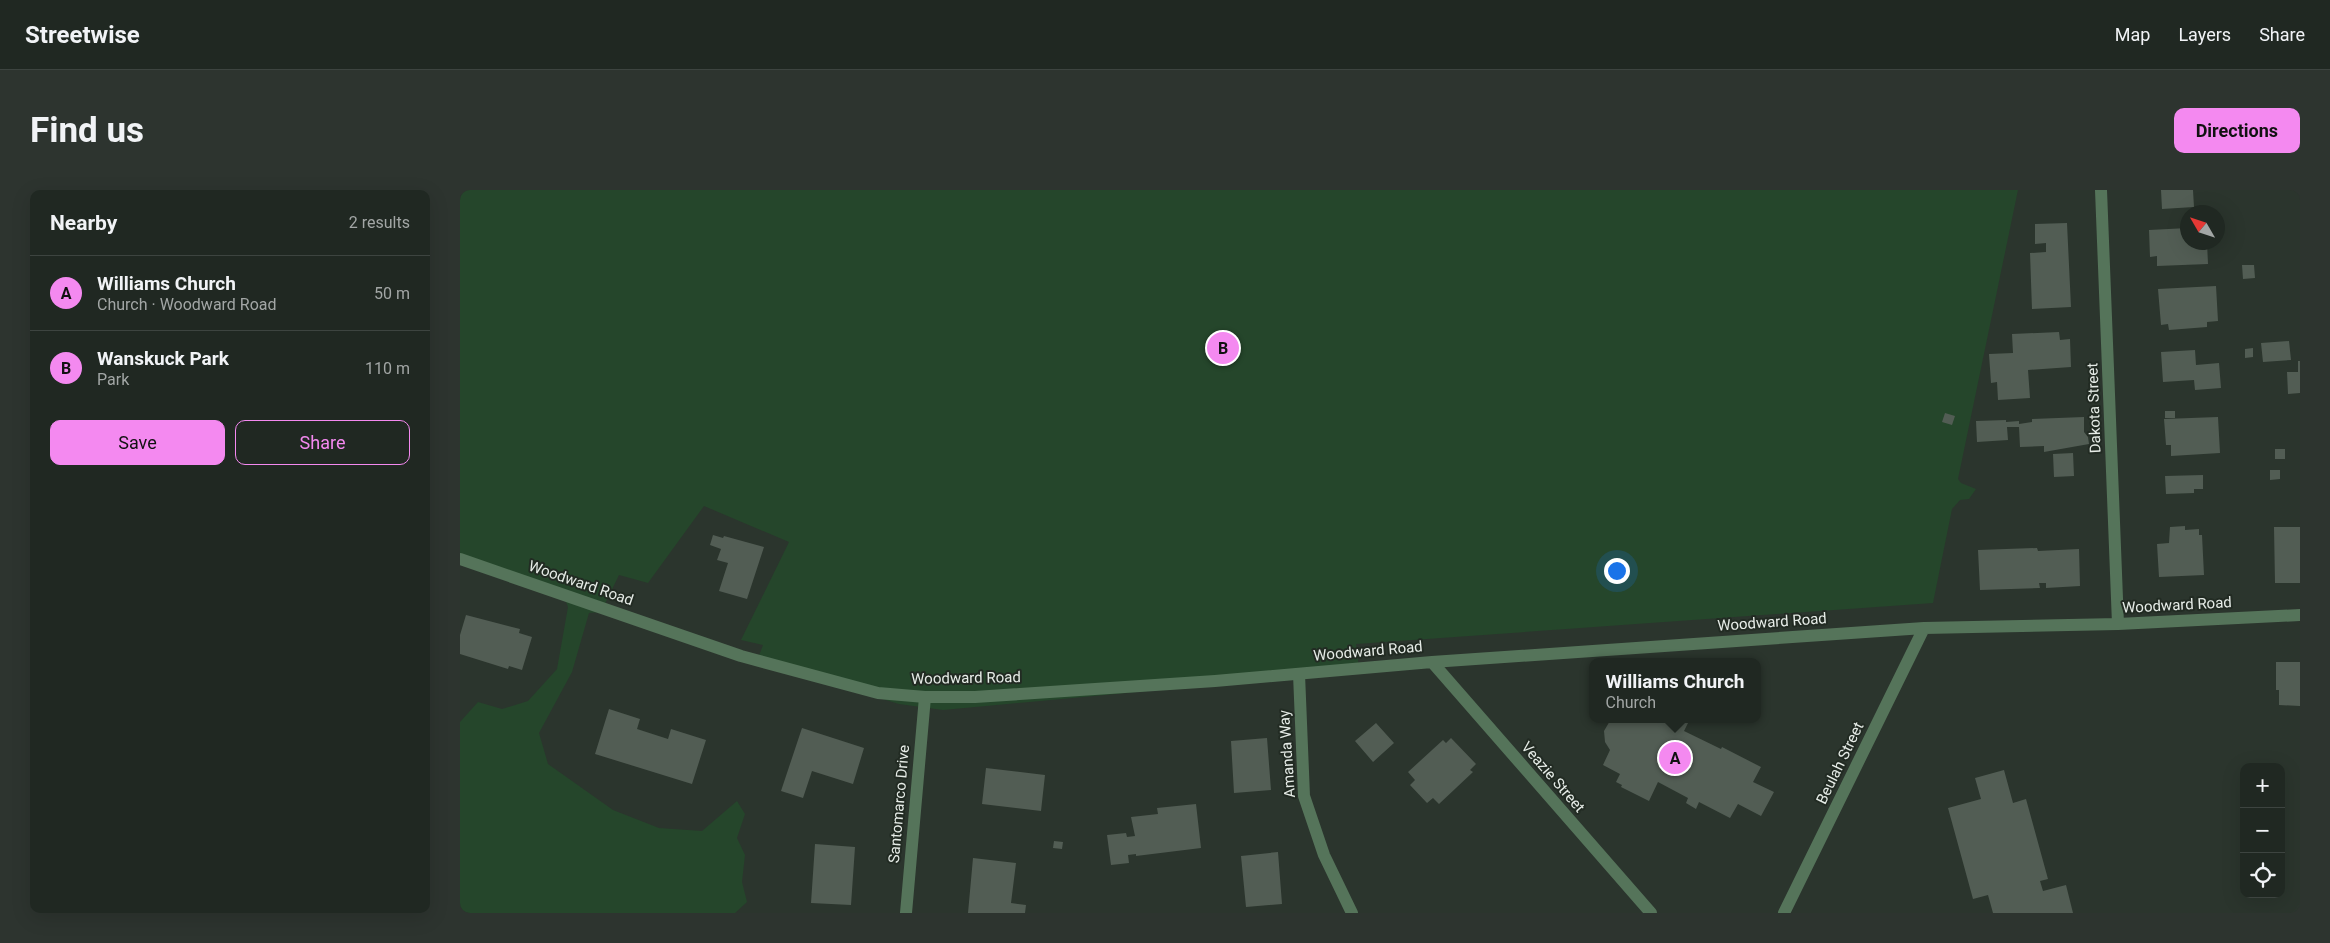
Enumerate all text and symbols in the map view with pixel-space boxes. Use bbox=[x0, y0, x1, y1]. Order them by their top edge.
text: Streetwise bbox=[25, 21, 140, 49]
text: Map bbox=[2115, 24, 2150, 45]
text: Layers bbox=[2178, 24, 2231, 45]
text: Share bbox=[2259, 24, 2305, 45]
button: Directions bbox=[2174, 108, 2300, 153]
text: Find us bbox=[30, 110, 144, 151]
north arrow bbox=[2180, 205, 2225, 250]
text: Nearby bbox=[50, 211, 117, 235]
text: 2 results bbox=[349, 213, 410, 232]
text: Williams Church bbox=[97, 272, 236, 295]
text: A bbox=[61, 284, 71, 303]
text: 50 m bbox=[374, 284, 410, 303]
text: Church · Woodward Road bbox=[97, 295, 277, 314]
pin: B bbox=[1207, 329, 1239, 367]
text: Wanskuck Park bbox=[97, 347, 229, 370]
text: B bbox=[61, 359, 71, 378]
text: 110 m bbox=[365, 359, 410, 378]
street label: Dakota Street bbox=[2083, 362, 2105, 454]
text: Park bbox=[97, 370, 129, 389]
button: Save bbox=[50, 420, 225, 465]
button: Share bbox=[235, 420, 410, 465]
street label: Woodward Road bbox=[526, 557, 636, 609]
your location bbox=[1604, 558, 1630, 584]
street label: Woodward Road bbox=[2122, 593, 2232, 617]
street label: Woodward Road bbox=[1717, 609, 1827, 635]
street label: Woodward Road bbox=[1313, 637, 1423, 665]
popup bbox=[1589, 658, 1761, 723]
street label: Woodward Road bbox=[911, 668, 1021, 688]
text: Williams Church bbox=[1606, 670, 1744, 693]
text: Church bbox=[1606, 693, 1656, 712]
street label: Amanda Way bbox=[1275, 710, 1299, 798]
street label: Beulah Street bbox=[1812, 719, 1868, 807]
street label: Veazie Street bbox=[1517, 738, 1589, 816]
pin: A bbox=[1659, 739, 1691, 777]
street label: Santomarco Drive bbox=[885, 744, 913, 864]
map controls bbox=[2240, 763, 2285, 898]
button: + bbox=[2240, 763, 2285, 808]
button: − bbox=[2240, 808, 2285, 853]
button: locate bbox=[2240, 853, 2285, 898]

